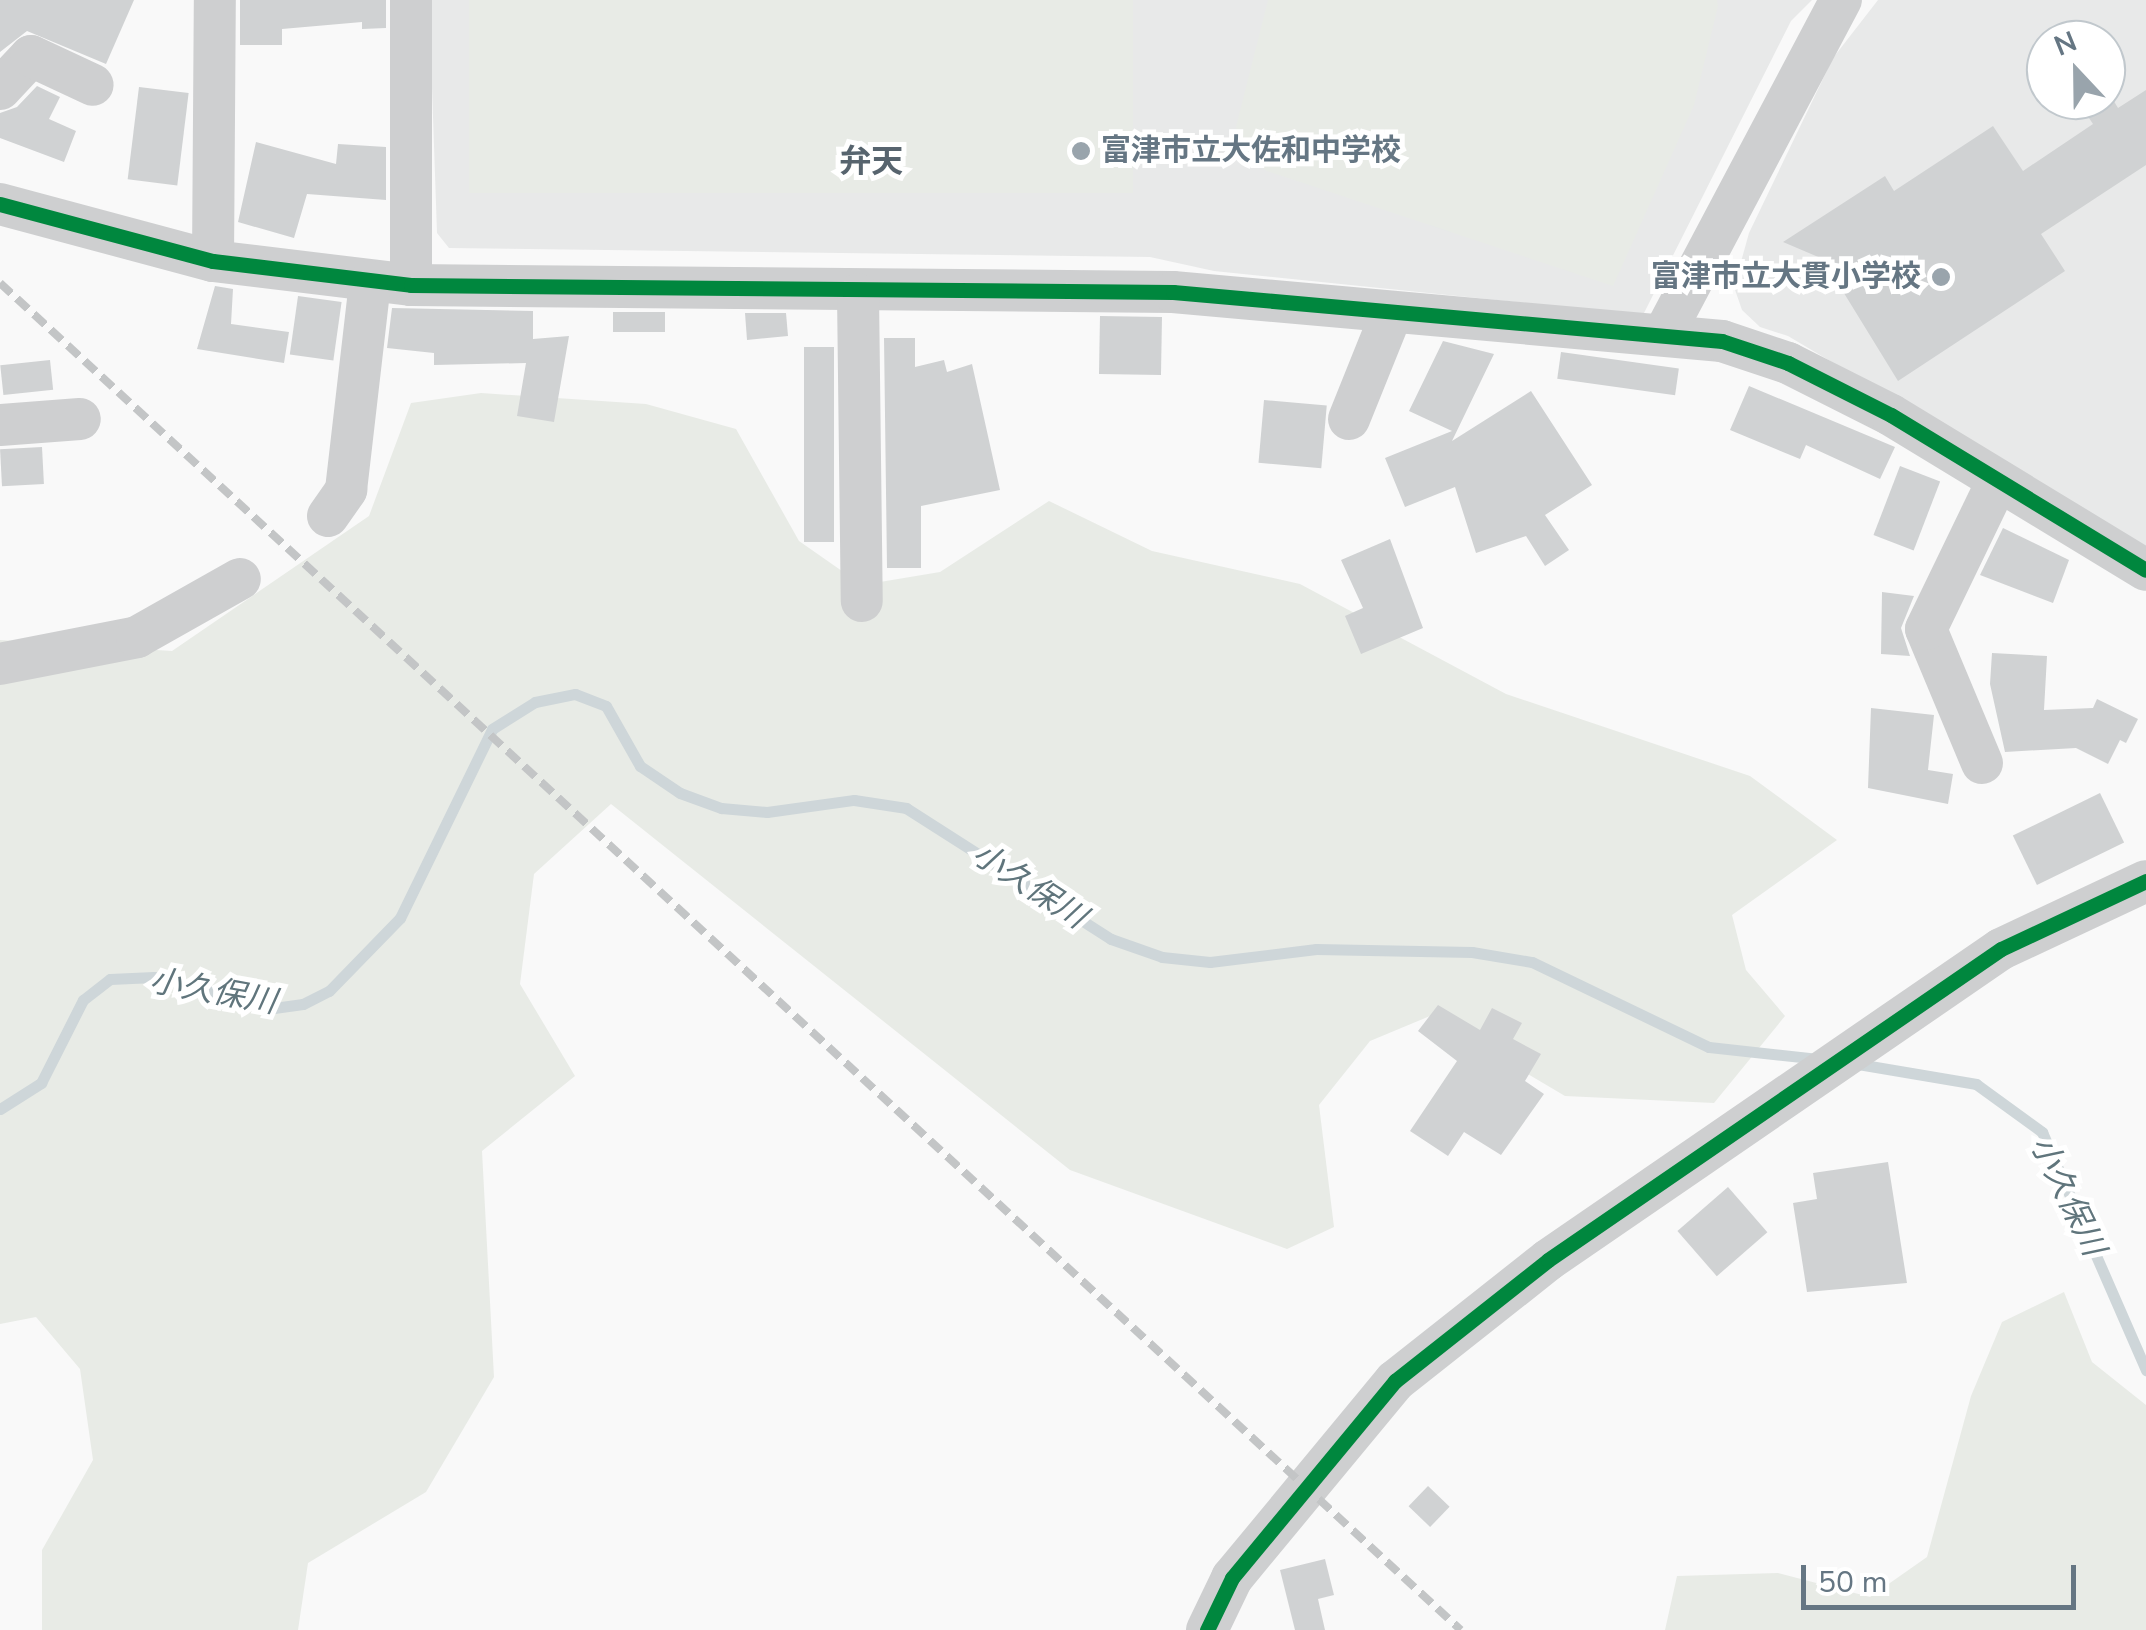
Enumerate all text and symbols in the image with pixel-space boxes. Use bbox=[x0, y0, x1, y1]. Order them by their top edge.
north arrow bbox=[2026, 20, 2126, 120]
text: N bbox=[2049, 23, 2082, 66]
place label: 富津市立大佐和中学校 bbox=[1101, 133, 1401, 169]
marker: 富津市立大佐和中学校 bbox=[1070, 140, 1092, 162]
district label: 弁天 bbox=[839, 143, 903, 181]
place label: 富津市立大貫小学校 bbox=[1651, 259, 1921, 295]
marker: 富津市立大貫小学校 bbox=[1930, 266, 1952, 288]
water label: 小久保川 bbox=[965, 835, 1093, 937]
water label: 小久保川 bbox=[147, 962, 279, 1022]
water label: 小久保川 bbox=[2022, 1130, 2112, 1262]
scale bar bbox=[1806, 1545, 2081, 1607]
text: 50 m bbox=[1818, 1562, 1887, 1603]

